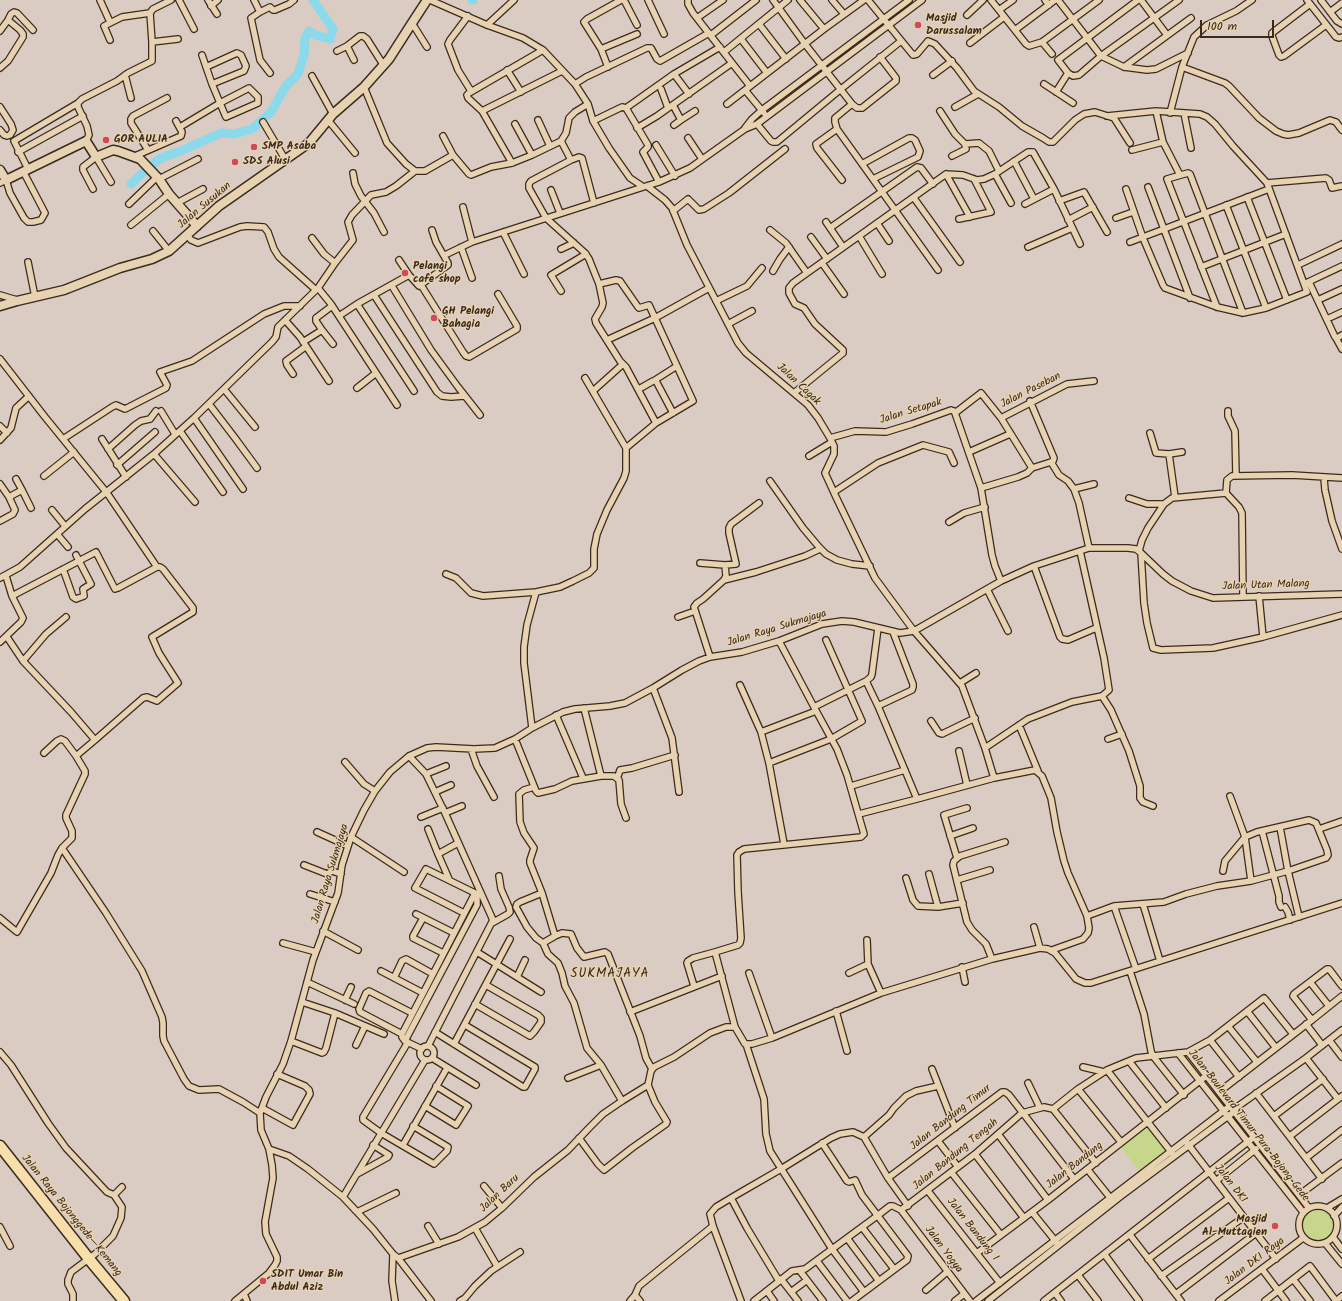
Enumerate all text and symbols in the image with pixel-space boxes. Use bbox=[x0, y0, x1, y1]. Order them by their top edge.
place label: Masjid Darussalam bbox=[926, 12, 982, 38]
scale bar bbox=[1202, 12, 1276, 38]
text: 100 m bbox=[1207, 17, 1237, 36]
marker: Masjid Darussalam bbox=[913, 20, 923, 30]
place label: GOR AULIA bbox=[114, 133, 168, 147]
marker: GOR AULIA bbox=[101, 135, 111, 145]
place label: SMP Asaba bbox=[262, 140, 316, 154]
marker: SMP Asaba bbox=[249, 142, 259, 152]
place label: SDS Alusi bbox=[243, 155, 290, 169]
marker: SDS Alusi bbox=[230, 157, 240, 167]
street label: Jalan Susukan bbox=[176, 180, 234, 232]
place label: Pelangi cafe shop bbox=[413, 260, 461, 286]
marker: Pelangi cafe shop bbox=[400, 268, 410, 278]
place label: GH Pelangi Bahagia bbox=[442, 305, 494, 331]
marker: GH Pelangi Bahagia bbox=[429, 313, 439, 323]
street label: Jalan Cagak bbox=[773, 361, 823, 409]
street label: Jalan Paseban bbox=[999, 370, 1063, 412]
street label: Jalan Setapak bbox=[878, 396, 944, 428]
street label: Jalan Utan Malang bbox=[1222, 578, 1310, 594]
street label: Jalan Raya Sukmajaya bbox=[726, 608, 828, 650]
street label: Jalan Raya Sukmajaya bbox=[310, 823, 352, 925]
district label: SUKMAJAYA bbox=[571, 967, 649, 983]
street label: Jalan Boulevard Timur Pura Bojong Gede bbox=[1185, 1047, 1311, 1205]
street label: Jalan Bandung Timur bbox=[908, 1082, 994, 1154]
street label: Jalan Bandung Tengah bbox=[911, 1117, 1001, 1193]
street label: Jalan Bandung bbox=[1044, 1140, 1106, 1192]
street label: Jalan Raya Bojonggede—Kemang bbox=[18, 1152, 124, 1280]
street label: Jalan DKI bbox=[1211, 1162, 1249, 1206]
street label: Jalan Baru bbox=[477, 1172, 523, 1216]
street label: Jalan Bandung I bbox=[943, 1196, 1001, 1264]
place label: Masjid Al-Muttaqien bbox=[1202, 1213, 1267, 1239]
marker: Masjid Al-Muttaqien bbox=[1270, 1221, 1280, 1231]
street label: Jalan Yogya bbox=[921, 1224, 965, 1276]
street label: Jalan DKI Raya bbox=[1222, 1235, 1288, 1289]
place label: SDIT Umar Bin Abdul Aziz bbox=[271, 1268, 343, 1294]
marker: SDIT Umar Bin Abdul Aziz bbox=[258, 1276, 268, 1286]

